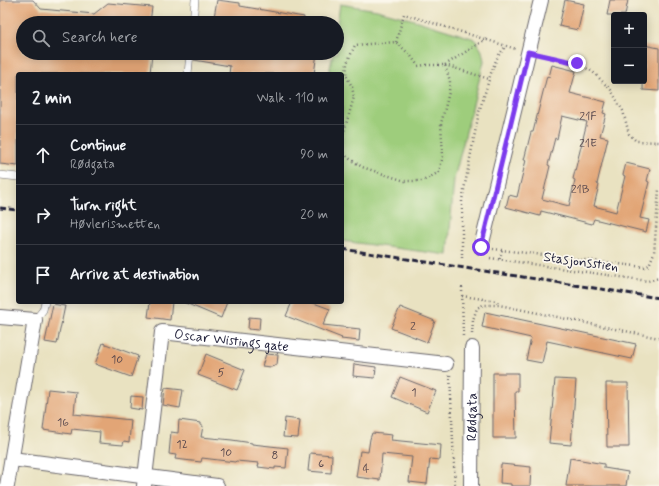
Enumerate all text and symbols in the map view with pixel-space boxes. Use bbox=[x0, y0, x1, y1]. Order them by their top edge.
map controls bbox=[611, 12, 647, 84]
button: + bbox=[611, 12, 647, 48]
search box bbox=[16, 16, 344, 60]
icon: search bbox=[30, 27, 52, 49]
text: Search here bbox=[62, 28, 138, 48]
button: − bbox=[611, 48, 647, 84]
route end bbox=[568, 54, 586, 72]
text: 2 min bbox=[32, 87, 72, 109]
text: Walk · 110 m bbox=[257, 90, 328, 107]
house number: 21F bbox=[579, 109, 597, 125]
text: Continue bbox=[70, 136, 126, 156]
house number: 21E bbox=[579, 136, 597, 152]
icon: ahead bbox=[32, 144, 54, 166]
text: 90 m bbox=[300, 146, 328, 163]
text: Rødgata bbox=[70, 156, 115, 173]
house number: 21B bbox=[571, 182, 590, 198]
text: Turn right bbox=[70, 196, 137, 216]
icon: right bbox=[32, 204, 54, 226]
text: 20 m bbox=[300, 206, 328, 223]
text: Høvlerismetten bbox=[70, 216, 160, 233]
route start bbox=[472, 238, 490, 256]
street label: Stasjonsstien bbox=[542, 248, 619, 276]
icon: arrive bbox=[32, 264, 54, 286]
text: Arrive at destination bbox=[70, 265, 199, 285]
house number: 2 bbox=[410, 319, 416, 335]
street label: Oscar Wistings gate bbox=[173, 325, 290, 356]
house number: 10 bbox=[111, 352, 123, 368]
house number: 5 bbox=[217, 365, 225, 381]
house number: 1 bbox=[411, 385, 417, 401]
street label: Rødgata bbox=[463, 393, 484, 441]
house number: 16 bbox=[57, 415, 69, 431]
house number: 12 bbox=[176, 437, 188, 453]
house number: 10 bbox=[220, 445, 232, 461]
house number: 8 bbox=[272, 448, 278, 464]
house number: 6 bbox=[318, 456, 324, 472]
house number: 4 bbox=[363, 461, 370, 477]

